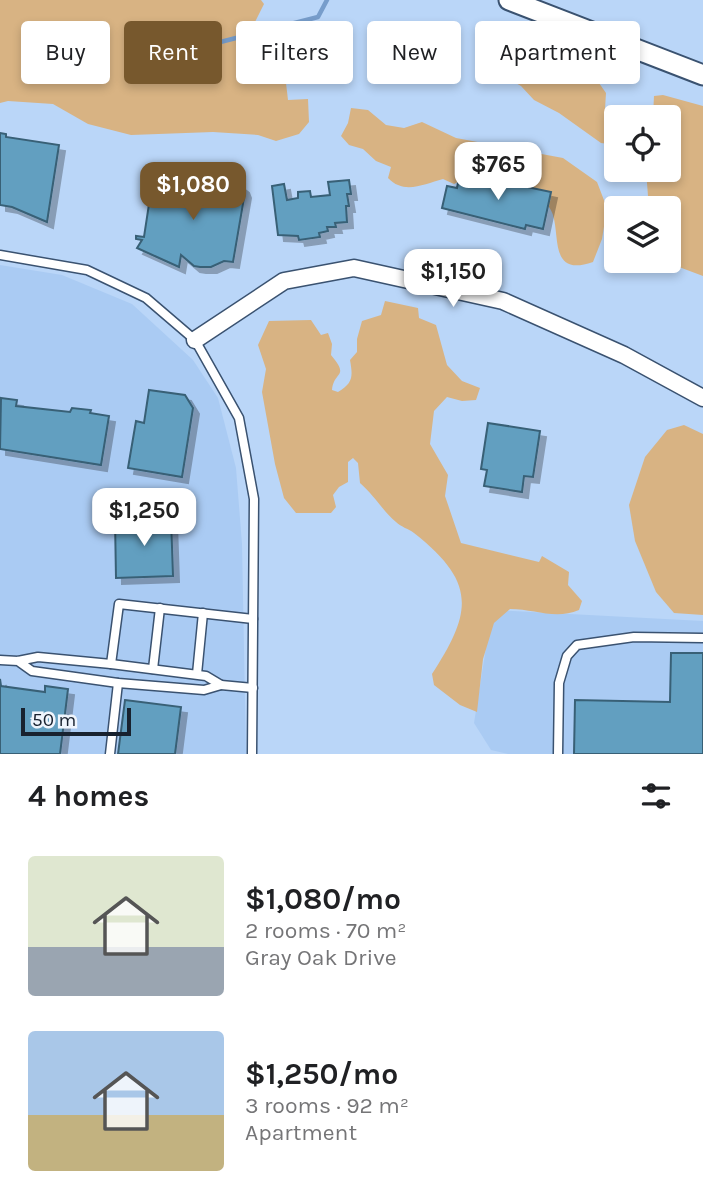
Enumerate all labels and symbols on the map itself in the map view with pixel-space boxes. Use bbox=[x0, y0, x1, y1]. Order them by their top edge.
pin: $765 bbox=[457, 142, 539, 202]
pin: $1,080 bbox=[136, 162, 250, 222]
pin: $1,150 bbox=[396, 250, 510, 309]
pin: $1,250 bbox=[87, 489, 201, 548]
scale bar bbox=[21, 705, 131, 737]

